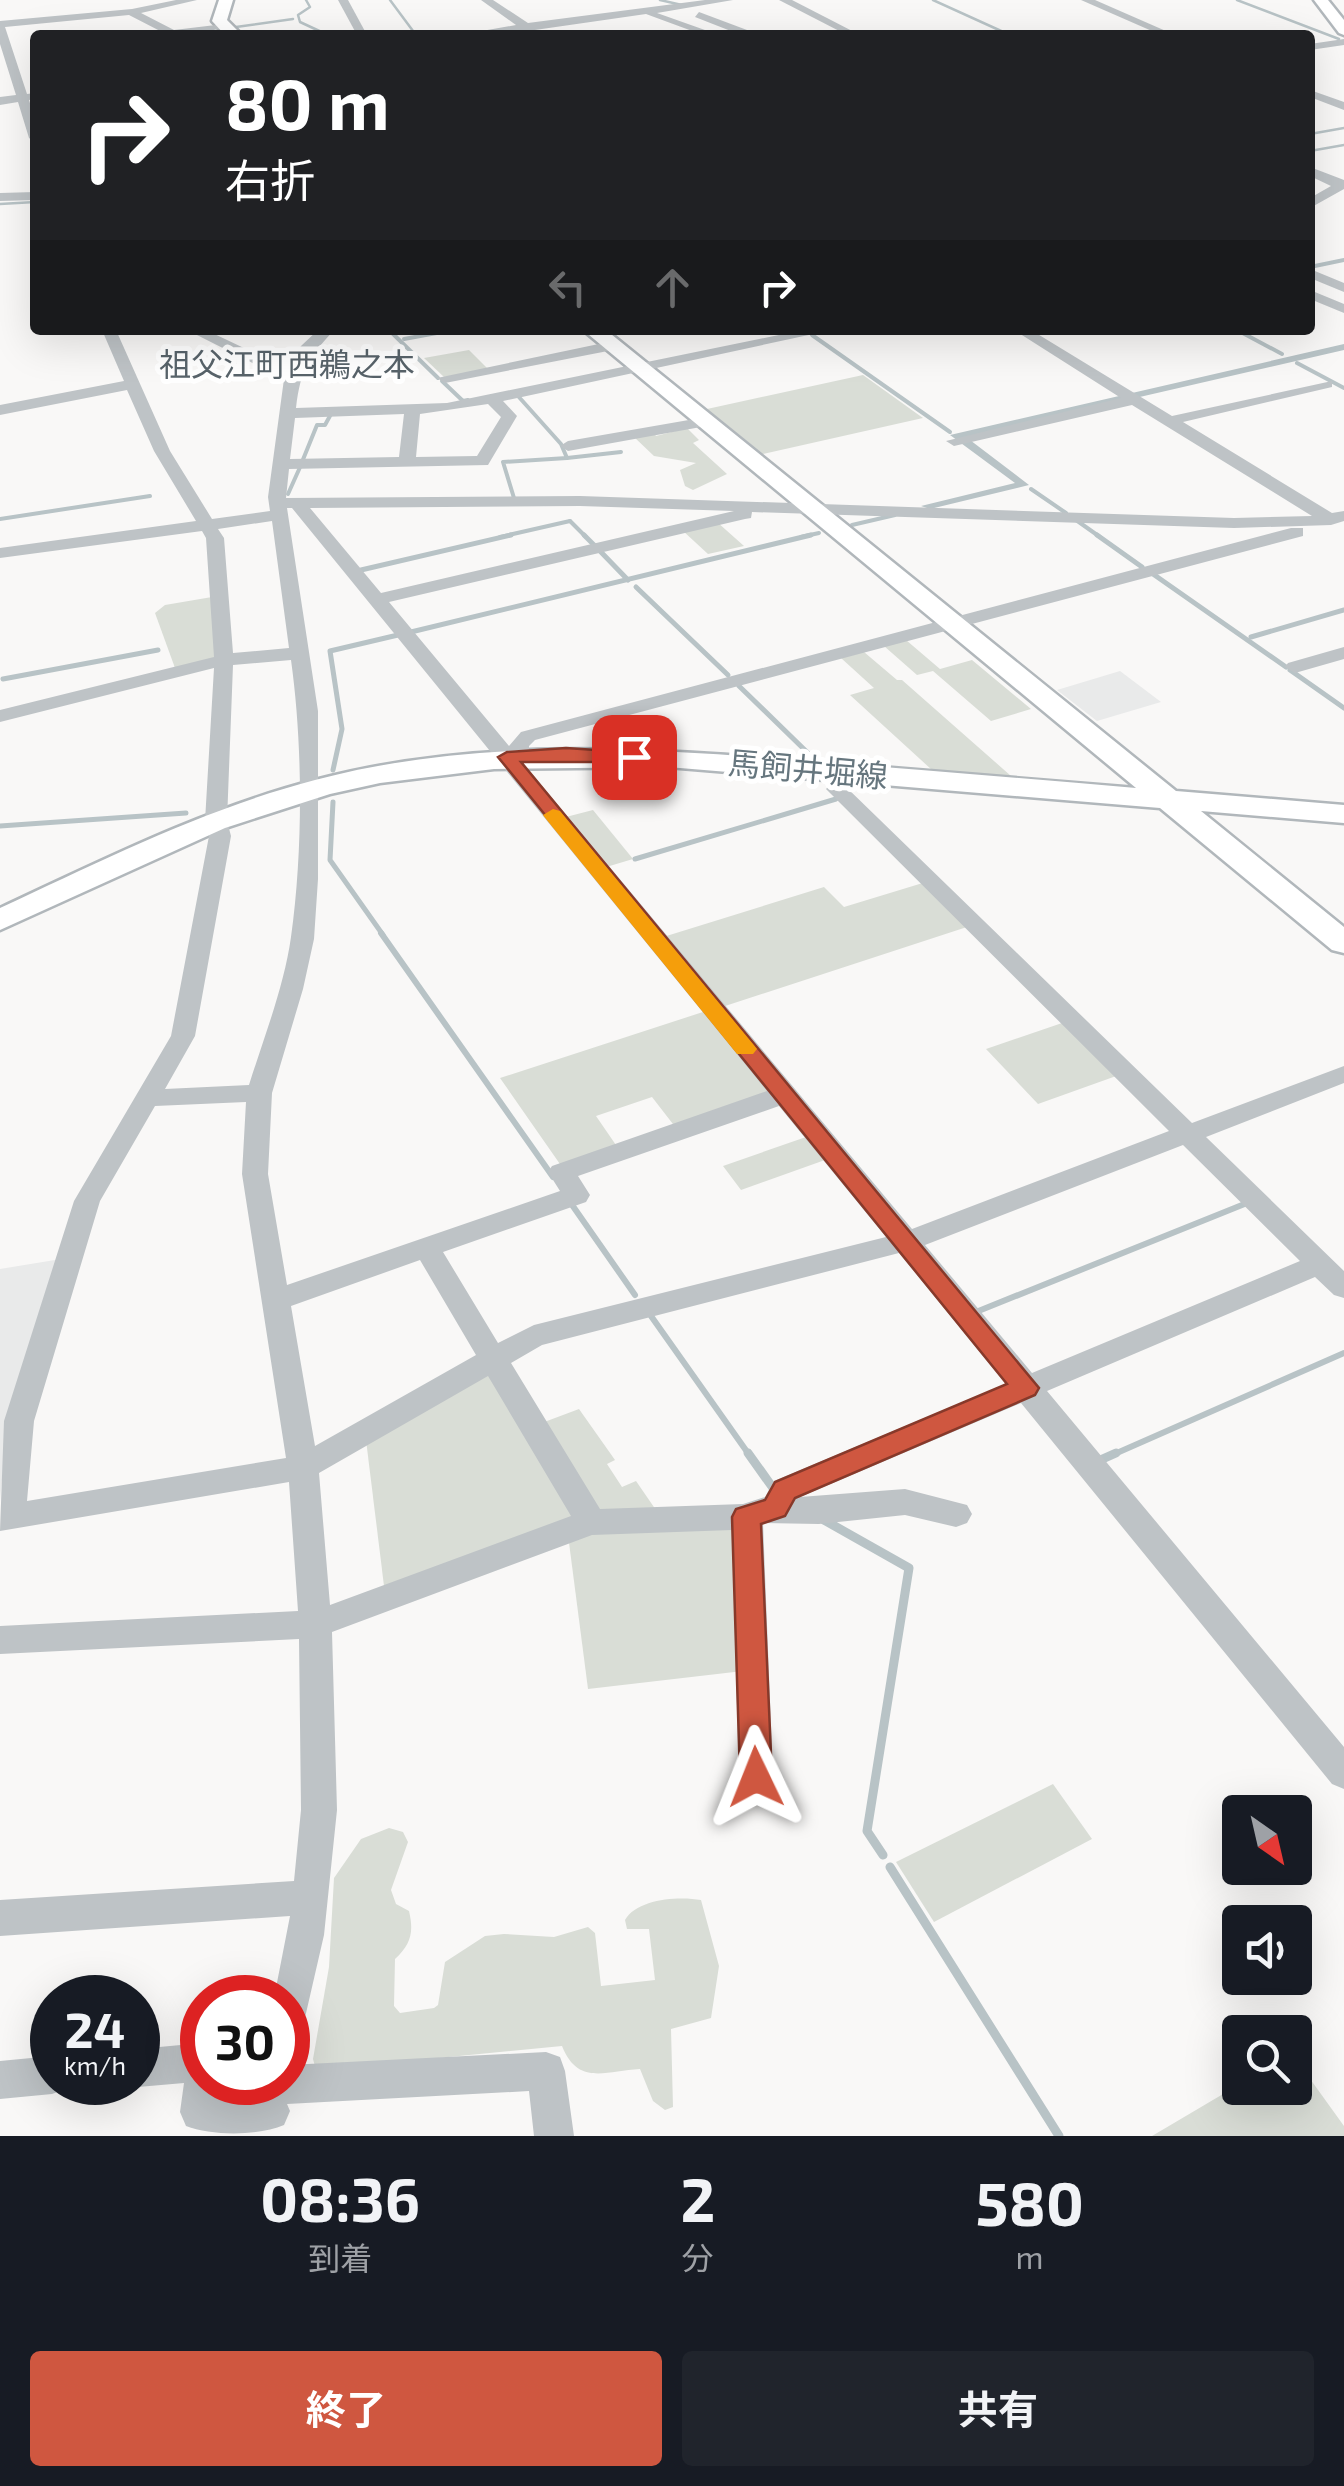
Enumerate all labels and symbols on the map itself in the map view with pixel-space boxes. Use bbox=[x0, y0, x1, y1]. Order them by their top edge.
district label: 祖父江町西鵜之本 bbox=[159, 344, 415, 382]
pin bbox=[592, 715, 677, 800]
street label: 馬飼井堀線 bbox=[727, 742, 890, 794]
position arrow bbox=[704, 1725, 808, 1829]
north arrow bbox=[1222, 1795, 1312, 1885]
speed limit sign: 30 bbox=[180, 1975, 310, 2105]

